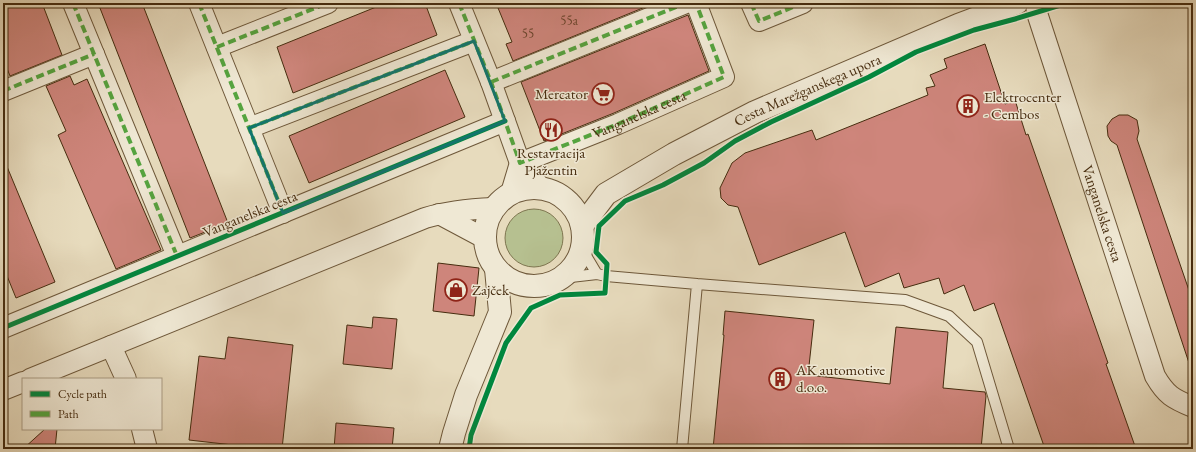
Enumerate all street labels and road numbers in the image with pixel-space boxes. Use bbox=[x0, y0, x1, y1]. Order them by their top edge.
street label: Cesta Marežganskega upora bbox=[730, 49, 884, 130]
street label: Vanganelska cesta bbox=[589, 85, 689, 142]
street label: Vanganelska cesta bbox=[1078, 163, 1127, 264]
street label: Vanganelska cesta bbox=[200, 186, 300, 241]

